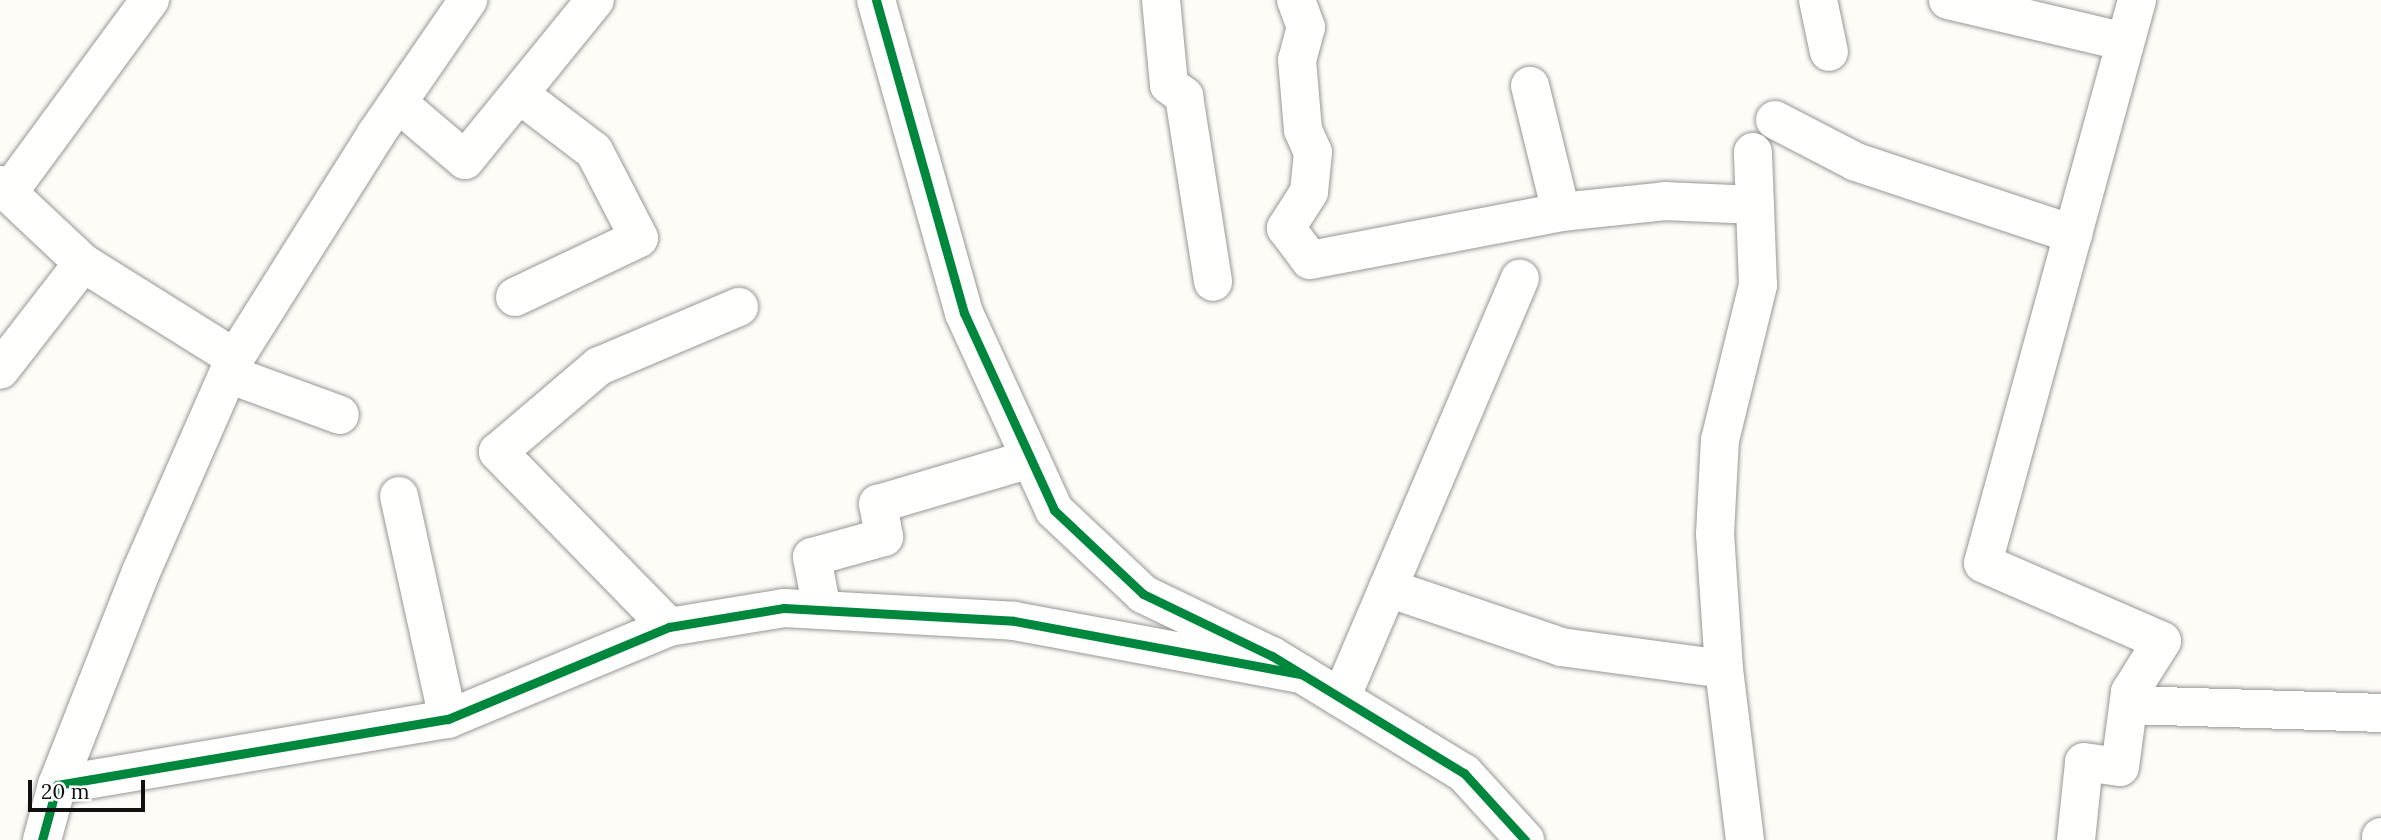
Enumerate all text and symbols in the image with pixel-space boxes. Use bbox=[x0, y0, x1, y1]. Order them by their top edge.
scale bar bbox=[32, 766, 149, 810]
text: 20 m bbox=[41, 778, 90, 805]

